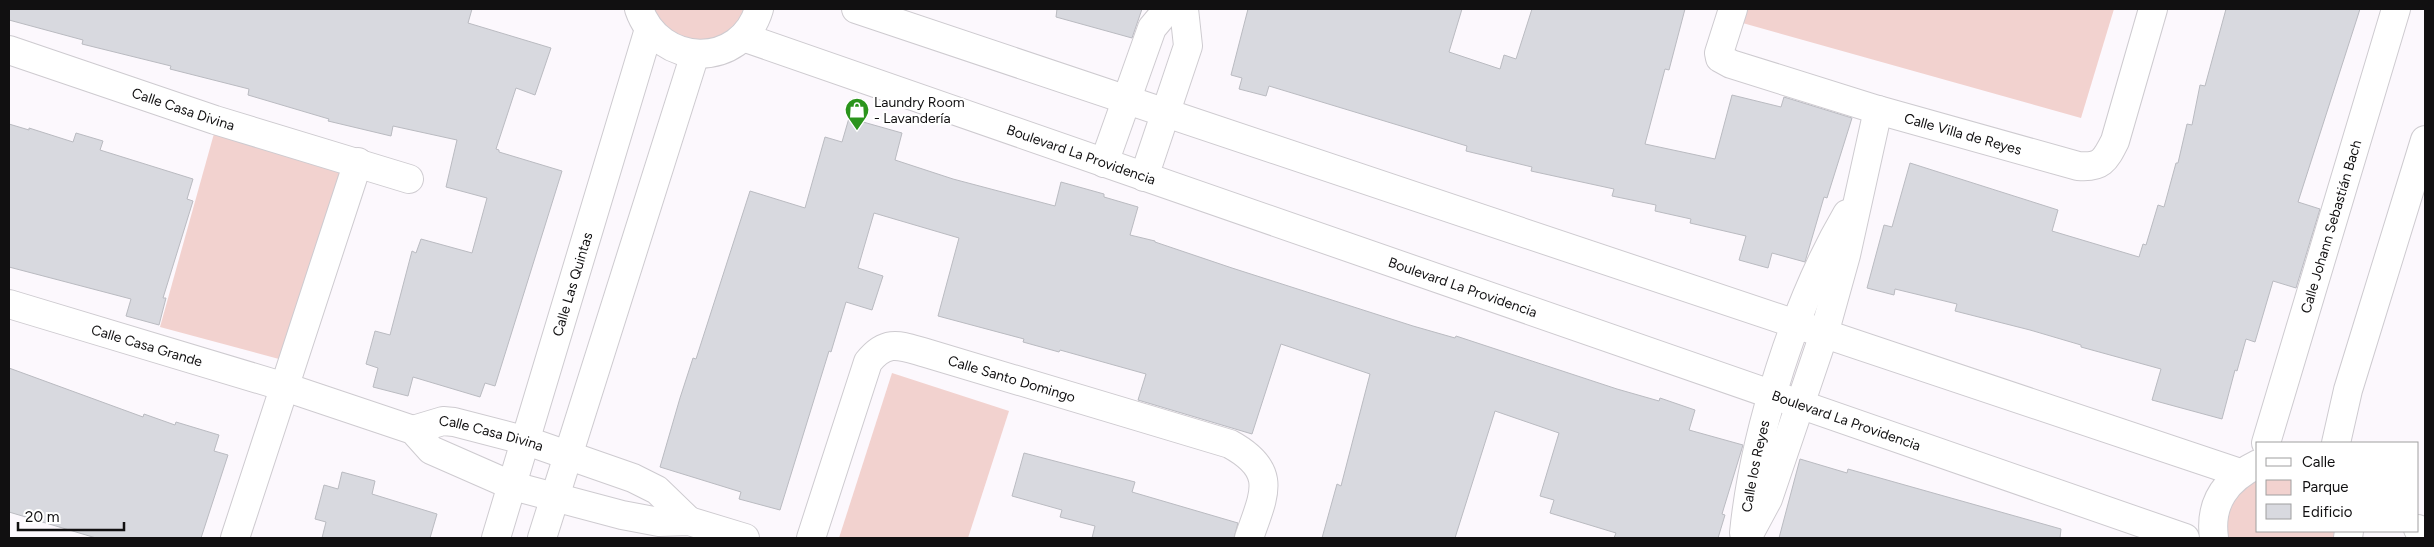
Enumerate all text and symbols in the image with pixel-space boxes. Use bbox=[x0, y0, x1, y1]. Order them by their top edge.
street label: Calle Casa Divina bbox=[130, 84, 237, 134]
place label: Laundry Room - Lavandería bbox=[874, 94, 965, 127]
shop icon: Laundry Room - Lavandería bbox=[844, 97, 870, 131]
street label: Calle Villa de Reyes bbox=[1902, 109, 2024, 158]
street label: Boulevard La Providencia bbox=[1004, 121, 1158, 188]
street label: Calle Johann Sebastián Bach bbox=[2297, 138, 2365, 315]
street label: Calle Las Quintas bbox=[549, 230, 596, 338]
street label: Boulevard La Providencia bbox=[1386, 253, 1540, 321]
street label: Calle Casa Grande bbox=[89, 321, 205, 370]
street label: Calle Santo Domingo bbox=[946, 352, 1077, 406]
street label: Boulevard La Providencia bbox=[1770, 387, 1923, 454]
street label: Calle Casa Divina bbox=[438, 412, 546, 455]
street label: Calle los Reyes bbox=[1738, 418, 1773, 513]
legend bbox=[2256, 442, 2419, 532]
text: Calle bbox=[2302, 453, 2335, 471]
text: Parque bbox=[2302, 478, 2349, 496]
scale bar bbox=[18, 500, 124, 532]
text: Edificio bbox=[2302, 503, 2353, 521]
text: 20 m bbox=[25, 508, 59, 526]

